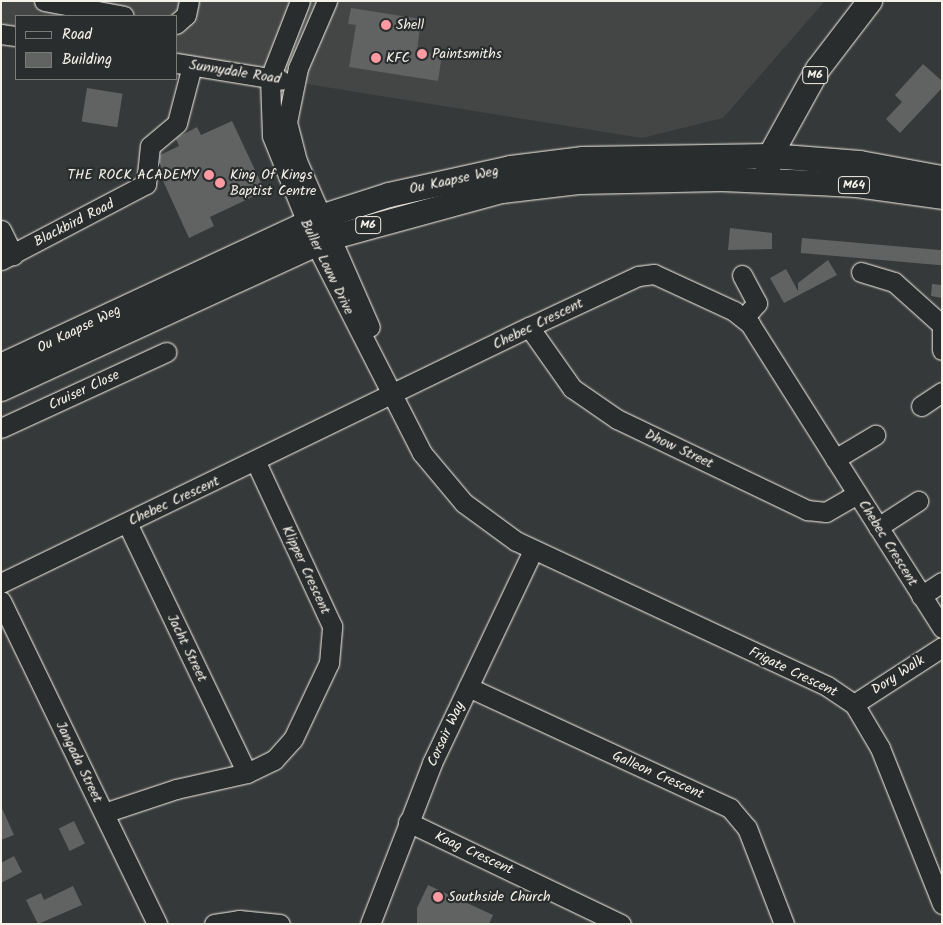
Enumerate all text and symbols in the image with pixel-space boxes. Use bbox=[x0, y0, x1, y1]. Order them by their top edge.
legend bbox=[15, 15, 178, 80]
place label: Shell bbox=[396, 17, 424, 33]
marker: Shell bbox=[380, 19, 392, 31]
text: Road bbox=[62, 23, 92, 47]
place label: Paintsmiths bbox=[432, 46, 502, 62]
text: Building bbox=[62, 48, 112, 72]
marker: Paintsmiths bbox=[416, 48, 428, 60]
place label: KFC bbox=[386, 50, 410, 66]
marker: KFC bbox=[370, 52, 382, 64]
street label: Sunnydale Road bbox=[188, 56, 282, 88]
road number: M6 bbox=[801, 66, 829, 84]
street label: Ou Kaapse Weg bbox=[408, 162, 500, 198]
place label: THE ROCK ACADEMY bbox=[68, 167, 199, 183]
place label: King Of Kings Baptist Centre bbox=[230, 167, 316, 200]
marker: THE ROCK ACADEMY bbox=[203, 169, 215, 181]
road number: M64 bbox=[838, 176, 870, 194]
marker: King Of Kings Baptist Centre bbox=[214, 177, 226, 189]
street label: Blackbird Road bbox=[31, 196, 117, 250]
road number: M6 bbox=[354, 216, 382, 234]
street label: Buller Louw Drive bbox=[297, 217, 357, 317]
street label: Chebec Crescent bbox=[490, 295, 586, 353]
street label: Ou Kaapse Weg bbox=[35, 302, 123, 356]
street label: Cruiser Close bbox=[46, 366, 122, 414]
street label: Dhow Street bbox=[642, 426, 716, 472]
street label: Chebec Crescent bbox=[126, 473, 222, 529]
street label: Chebec Crescent bbox=[855, 497, 921, 589]
street label: Klipper Crescent bbox=[278, 523, 334, 617]
street label: Jacht Street bbox=[163, 611, 211, 685]
street label: Frigate Crescent bbox=[746, 643, 840, 701]
street label: Dory Walk bbox=[868, 652, 928, 698]
street label: Corsair Way bbox=[424, 699, 468, 769]
street label: Jangada Street bbox=[52, 719, 106, 805]
street label: Galleon Crescent bbox=[610, 747, 706, 803]
street label: Kaag Crescent bbox=[432, 828, 516, 878]
place label: Southside Church bbox=[448, 889, 551, 905]
marker: Southside Church bbox=[432, 891, 444, 903]

